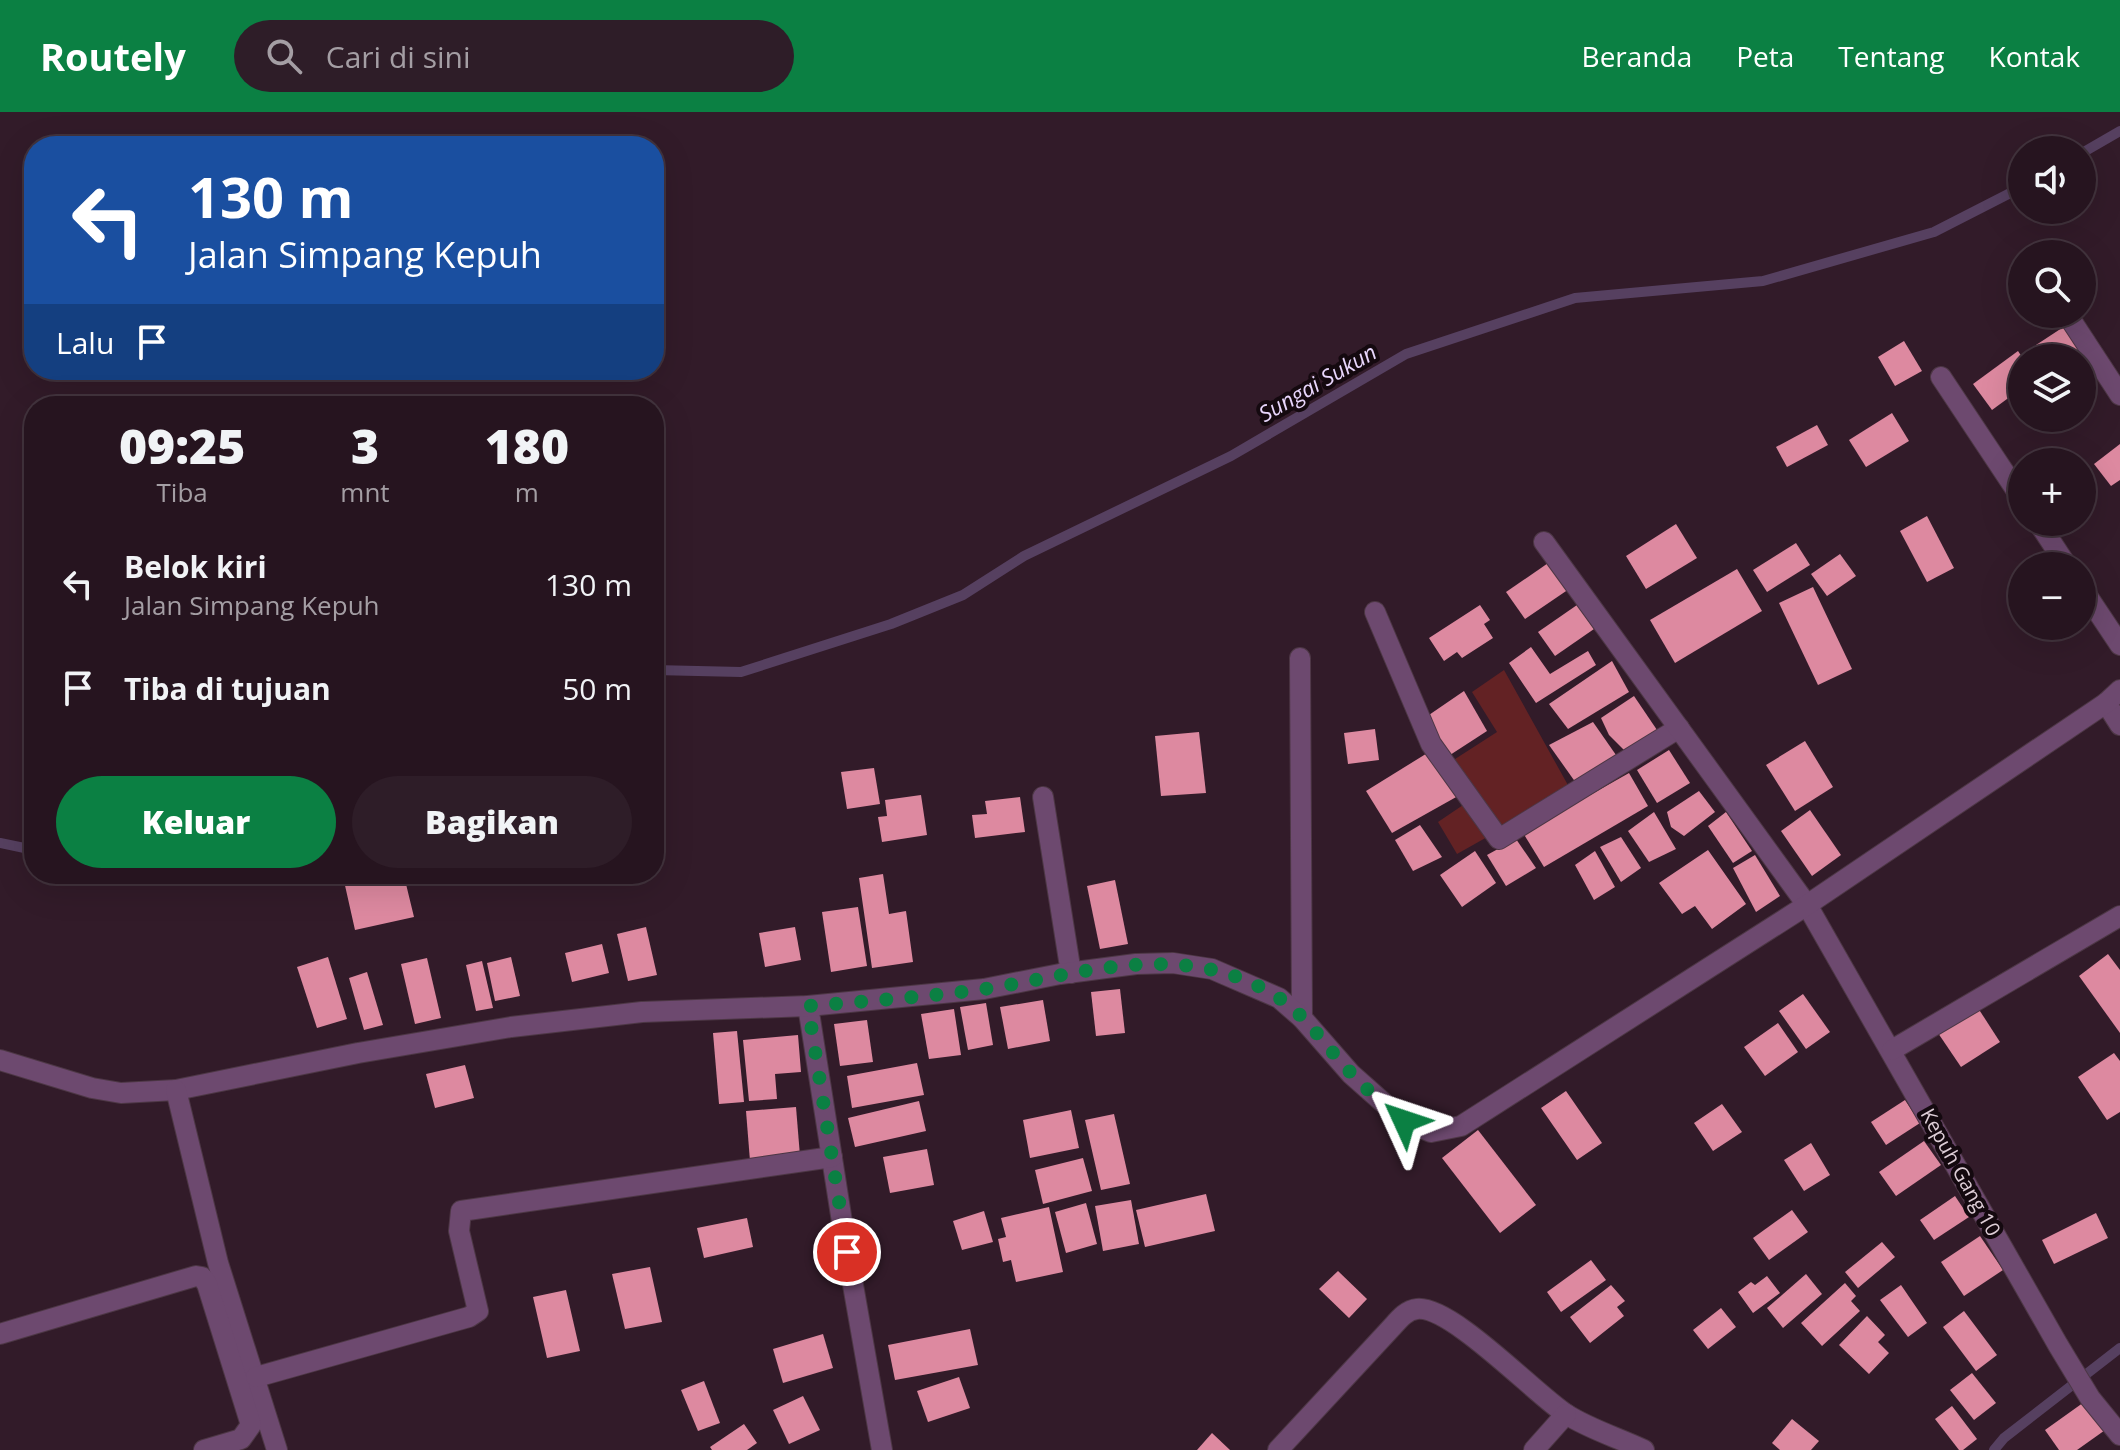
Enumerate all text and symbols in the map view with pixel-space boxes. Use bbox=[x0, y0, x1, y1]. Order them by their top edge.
search box bbox=[234, 20, 794, 92]
text: Routely bbox=[40, 30, 186, 82]
icon: search bbox=[262, 34, 306, 78]
text: Cari di sini bbox=[326, 36, 471, 77]
text: Beranda bbox=[1582, 37, 1692, 75]
text: Peta bbox=[1736, 37, 1794, 75]
text: Tentang bbox=[1838, 37, 1945, 75]
text: Kontak bbox=[1989, 37, 2080, 75]
map controls bbox=[2008, 136, 2096, 640]
button: sound bbox=[2008, 136, 2096, 224]
text: 130 m bbox=[188, 158, 354, 234]
icon: left bbox=[56, 168, 160, 272]
text: Jalan Simpang Kepuh bbox=[188, 230, 542, 279]
button: search bbox=[2008, 240, 2096, 328]
icon: arrive bbox=[130, 320, 174, 364]
text: Lalu bbox=[56, 322, 114, 363]
water label: Sungai Sukun bbox=[1253, 336, 1381, 428]
button: layers bbox=[2008, 344, 2096, 432]
text: 09:25 bbox=[119, 413, 245, 478]
text: 3 bbox=[351, 413, 379, 478]
text: 180 bbox=[485, 413, 569, 478]
button: + bbox=[2008, 448, 2096, 536]
text: Tiba bbox=[157, 474, 208, 510]
text: mnt bbox=[340, 474, 390, 510]
text: m bbox=[515, 474, 539, 510]
text: Belok kiri bbox=[124, 546, 267, 587]
button: − bbox=[2008, 552, 2096, 640]
icon: left bbox=[56, 562, 100, 606]
text: 130 m bbox=[545, 564, 632, 605]
text: Jalan Simpang Kepuh bbox=[124, 587, 380, 623]
icon: arrive bbox=[56, 666, 100, 710]
text: Tiba di tujuan bbox=[124, 668, 331, 709]
text: 50 m bbox=[562, 668, 632, 709]
button: Keluar bbox=[56, 776, 336, 868]
button: Bagikan bbox=[352, 776, 632, 868]
position arrow bbox=[1362, 1079, 1446, 1163]
street label: Kepuh Gang 10 bbox=[1915, 1103, 2007, 1241]
pin bbox=[813, 1218, 881, 1286]
icon: arrive bbox=[825, 1230, 869, 1274]

